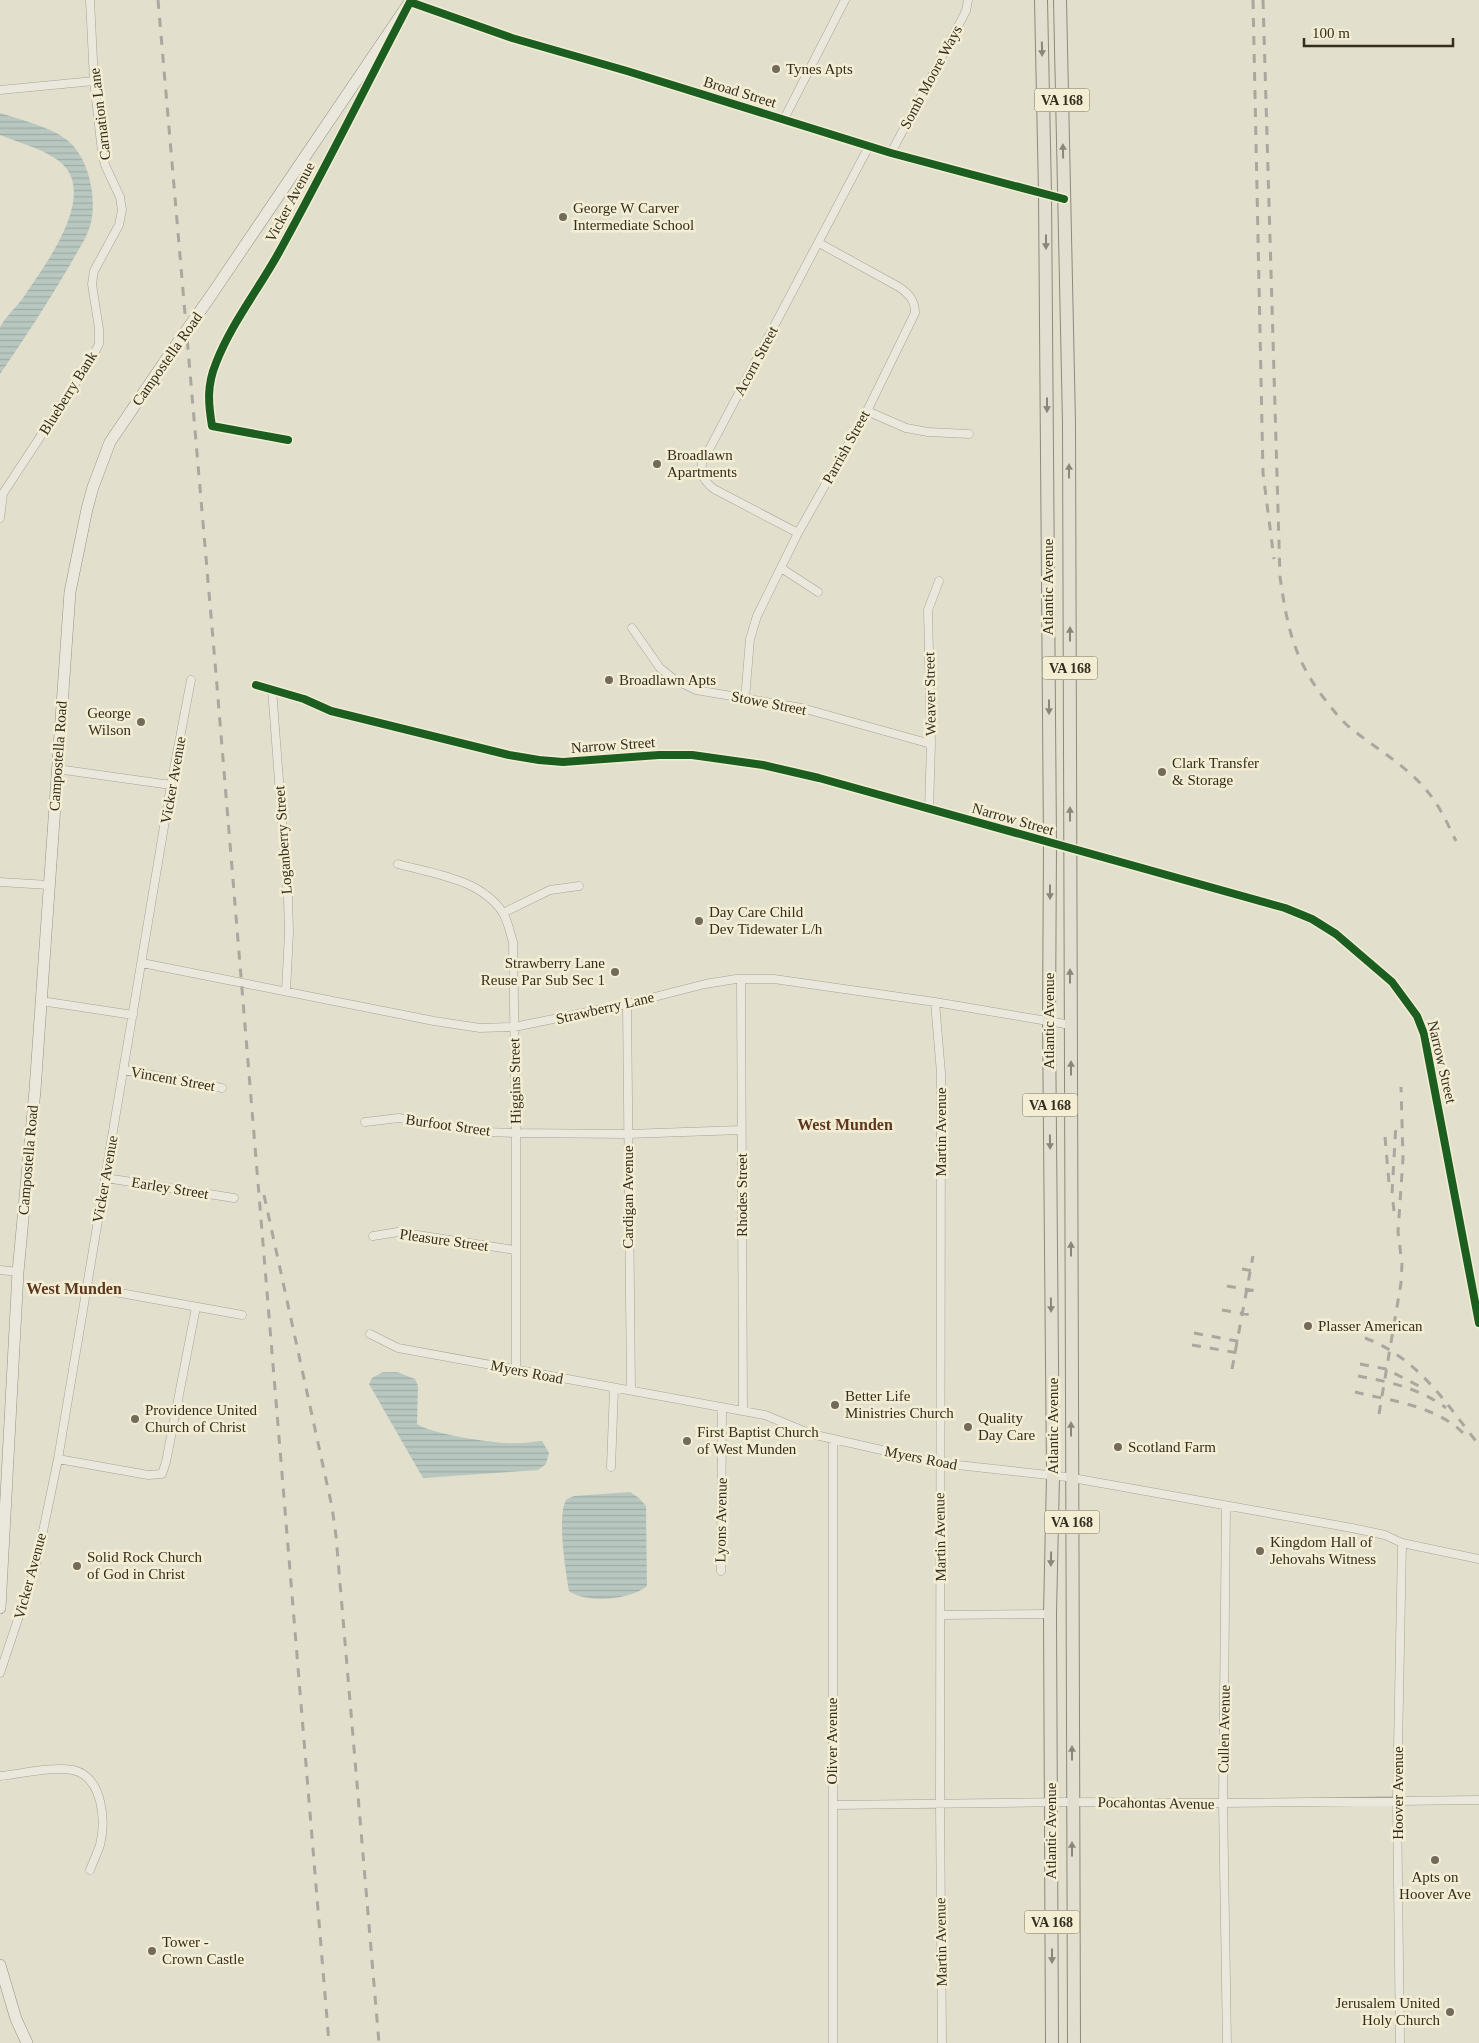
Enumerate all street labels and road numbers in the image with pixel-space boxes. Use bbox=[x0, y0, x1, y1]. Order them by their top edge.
street label: Somb Moore Ways bbox=[897, 22, 965, 132]
street label: Carnation Lane bbox=[86, 67, 114, 161]
street label: Broad Street bbox=[702, 73, 779, 111]
road number: VA 168 bbox=[1034, 88, 1090, 112]
street label: Vicker Avenue bbox=[262, 159, 318, 245]
street label: Campostella Road bbox=[129, 309, 205, 409]
street label: Acorn Street bbox=[731, 323, 781, 398]
street label: Blueberry Bank bbox=[36, 348, 100, 438]
street label: Parrish Street bbox=[819, 407, 873, 486]
street label: Atlantic Avenue bbox=[1040, 538, 1056, 635]
street label: Weaver Street bbox=[921, 651, 939, 736]
road number: VA 168 bbox=[1042, 656, 1098, 680]
street label: Stowe Street bbox=[730, 688, 809, 718]
street label: Campostella Road bbox=[46, 700, 70, 812]
street label: Narrow Street bbox=[570, 734, 657, 756]
street label: Vicker Avenue bbox=[157, 735, 189, 825]
street label: Loganberry Street bbox=[271, 784, 295, 895]
street label: Narrow Street bbox=[970, 800, 1057, 839]
street label: Atlantic Avenue bbox=[1041, 972, 1057, 1069]
street label: Strawberry Lane bbox=[554, 989, 656, 1027]
street label: Narrow Street bbox=[1425, 1019, 1459, 1106]
street label: Higgins Street bbox=[506, 1037, 524, 1124]
street label: Vincent Street bbox=[130, 1064, 217, 1094]
street label: Martin Avenue bbox=[933, 1087, 949, 1177]
road number: VA 168 bbox=[1022, 1094, 1078, 1116]
street label: Campostella Road bbox=[15, 1104, 41, 1216]
street label: Burfoot Street bbox=[405, 1111, 492, 1139]
street label: Vicker Avenue bbox=[89, 1134, 121, 1224]
street label: Cardigan Avenue bbox=[620, 1145, 636, 1249]
street label: Rhodes Street bbox=[734, 1152, 750, 1237]
street label: Earley Street bbox=[130, 1174, 211, 1202]
street label: Pleasure Street bbox=[399, 1226, 490, 1254]
street label: Myers Road bbox=[489, 1357, 565, 1387]
street label: Atlantic Avenue bbox=[1045, 1377, 1061, 1474]
street label: Myers Road bbox=[883, 1443, 959, 1473]
street label: Lyons Avenue bbox=[712, 1477, 730, 1563]
street label: Martin Avenue bbox=[931, 1492, 949, 1582]
road number: VA 168 bbox=[1044, 1510, 1100, 1534]
street label: Vicker Avenue bbox=[11, 1531, 49, 1621]
street label: Cullen Avenue bbox=[1215, 1684, 1233, 1773]
street label: Oliver Avenue bbox=[824, 1697, 840, 1784]
street label: Hoover Avenue bbox=[1390, 1746, 1406, 1840]
street label: Atlantic Avenue bbox=[1043, 1782, 1059, 1879]
street label: Pocahontas Avenue bbox=[1097, 1794, 1215, 1812]
street label: Martin Avenue bbox=[932, 1897, 950, 1987]
road number: VA 168 bbox=[1024, 1910, 1080, 1934]

